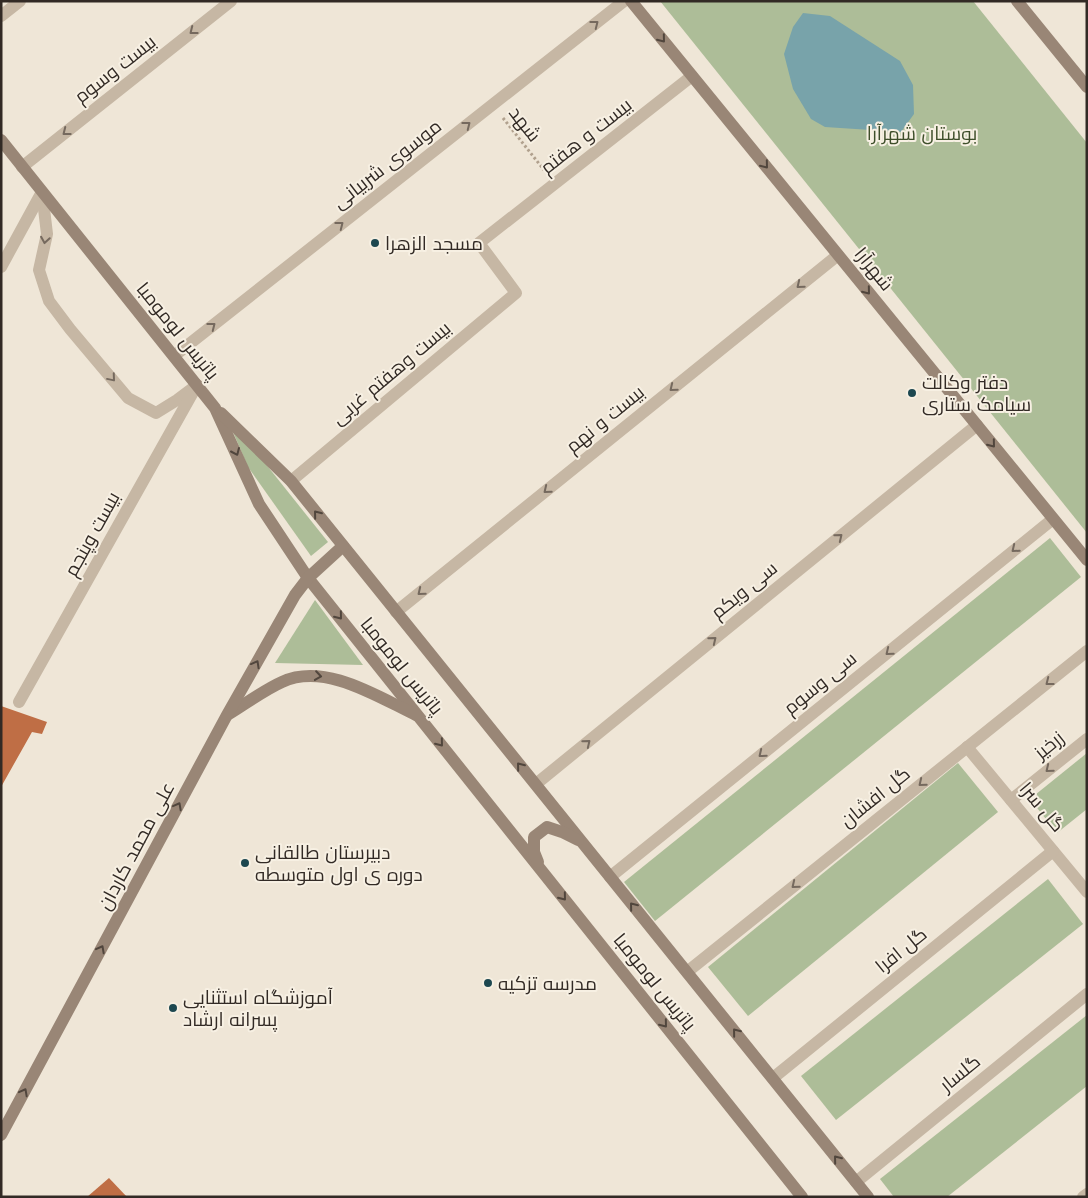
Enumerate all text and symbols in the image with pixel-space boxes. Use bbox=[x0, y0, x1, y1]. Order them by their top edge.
one-way arrow bbox=[589, 22, 598, 30]
one-way arrow bbox=[190, 26, 199, 34]
street label: بیست وسوم bbox=[68, 28, 162, 110]
one-way arrow bbox=[657, 33, 665, 42]
street label: بیست و هفتم bbox=[534, 92, 638, 180]
street label: شهد bbox=[503, 101, 547, 147]
street label: موسوی شربیانی bbox=[327, 113, 447, 215]
park label: بوستان شهرآرا bbox=[867, 120, 977, 147]
one-way arrow bbox=[462, 121, 471, 130]
one-way arrow bbox=[63, 127, 72, 135]
one-way arrow bbox=[759, 159, 767, 168]
one-way arrow bbox=[334, 223, 343, 231]
place label: مسجد الزهرا bbox=[385, 230, 483, 257]
one-way arrow bbox=[40, 236, 51, 244]
marker: مسجد الزهرا bbox=[369, 237, 381, 249]
street label: شهرآرا bbox=[848, 241, 900, 297]
street label: پاتریس لومومبا bbox=[130, 276, 226, 386]
one-way arrow bbox=[797, 280, 806, 288]
one-way arrow bbox=[862, 285, 870, 294]
street label: بیست وهفتم غربی bbox=[325, 315, 457, 431]
one-way arrow bbox=[206, 323, 215, 331]
place label: دفتر وکالت سیامک ستاری bbox=[922, 369, 1031, 418]
one-way arrow bbox=[106, 372, 114, 381]
street label: بیست و نهم bbox=[560, 379, 650, 459]
one-way arrow bbox=[670, 382, 679, 391]
marker: دفتر وکالت سیامک ستاری bbox=[906, 387, 918, 399]
one-way arrow bbox=[987, 438, 995, 447]
one-way arrow bbox=[229, 447, 240, 456]
one-way arrow bbox=[544, 484, 553, 492]
street label: بیست وپنجم bbox=[58, 487, 126, 581]
one-way arrow bbox=[313, 510, 322, 519]
one-way arrow bbox=[833, 535, 842, 543]
one-way arrow bbox=[1012, 544, 1021, 552]
street label: سی ویکم bbox=[705, 555, 783, 625]
one-way arrow bbox=[418, 587, 427, 595]
one-way arrow bbox=[333, 610, 341, 619]
street label: پاتریس لومومبا bbox=[354, 611, 450, 721]
one-way arrow bbox=[707, 637, 716, 645]
street label: سی وسوم bbox=[778, 645, 862, 721]
one-way arrow bbox=[886, 646, 895, 654]
one-way arrow bbox=[250, 660, 260, 669]
one-way arrow bbox=[315, 670, 323, 681]
one-way arrow bbox=[1046, 676, 1055, 684]
street label: زرخیز bbox=[1027, 724, 1070, 766]
one-way arrow bbox=[434, 737, 442, 746]
one-way arrow bbox=[581, 740, 590, 748]
one-way arrow bbox=[759, 748, 768, 757]
street label: گل افشان bbox=[834, 760, 916, 834]
one-way arrow bbox=[518, 763, 526, 772]
one-way arrow bbox=[1046, 764, 1055, 772]
street label: گل سرا bbox=[1013, 776, 1071, 838]
street label: علی محمد کاردان bbox=[91, 777, 181, 915]
one-way arrow bbox=[919, 778, 928, 786]
one-way arrow bbox=[172, 803, 182, 812]
place label: دبیرستان طالقانی دوره ی اول متوسطه bbox=[255, 839, 423, 888]
marker: دبیرستان طالقانی دوره ی اول متوسطه bbox=[239, 857, 251, 869]
one-way arrow bbox=[792, 880, 801, 889]
one-way arrow bbox=[557, 891, 566, 901]
one-way arrow bbox=[631, 903, 639, 912]
street label: گل افرا bbox=[869, 921, 933, 979]
street label: پاتریس لومومبا bbox=[607, 927, 703, 1037]
one-way arrow bbox=[95, 946, 105, 955]
place label: مدرسه تزکیه bbox=[498, 970, 597, 997]
marker: مدرسه تزکیه bbox=[482, 977, 494, 989]
place label: آموزشگاه استثنایی پسرانه ارشاد bbox=[183, 984, 333, 1033]
marker: آموزشگاه استثنایی پسرانه ارشاد bbox=[167, 1002, 179, 1014]
one-way arrow bbox=[659, 1018, 667, 1027]
one-way arrow bbox=[733, 1029, 741, 1038]
street label: گلسار bbox=[933, 1048, 986, 1098]
one-way arrow bbox=[18, 1089, 28, 1098]
one-way arrow bbox=[835, 1156, 843, 1165]

